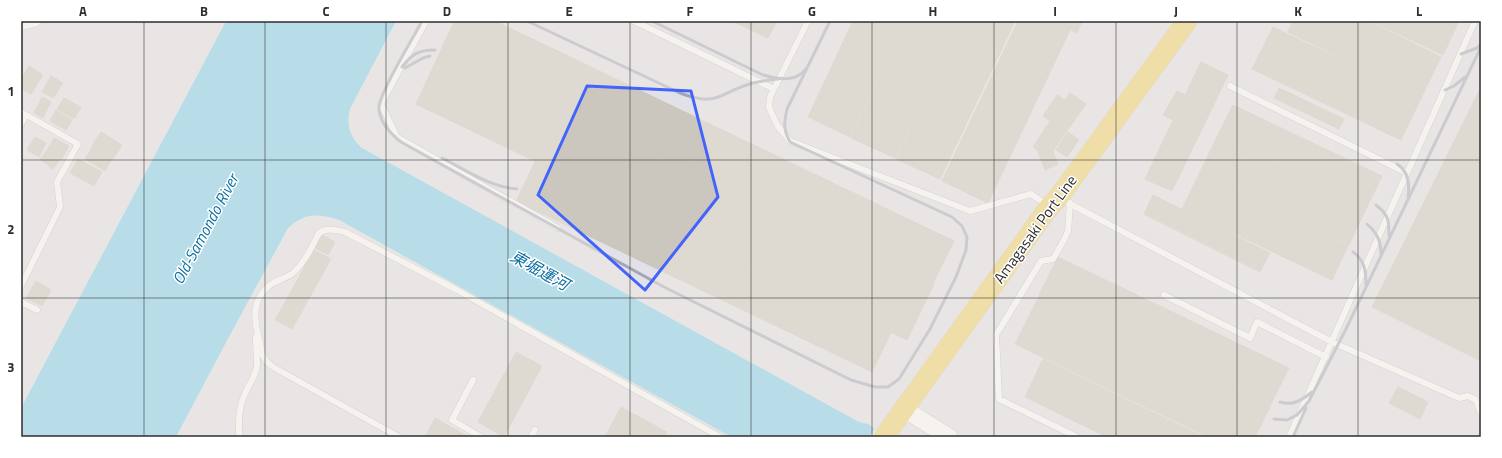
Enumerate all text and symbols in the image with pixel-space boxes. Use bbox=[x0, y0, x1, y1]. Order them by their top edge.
text: A bbox=[79, 1, 87, 21]
text: B bbox=[200, 1, 208, 21]
text: C bbox=[322, 1, 330, 21]
text: D bbox=[443, 1, 451, 21]
text: E bbox=[565, 1, 573, 21]
text: F bbox=[687, 1, 694, 21]
text: G bbox=[808, 1, 816, 21]
text: H bbox=[929, 1, 937, 21]
text: I bbox=[1053, 1, 1057, 21]
text: J bbox=[1174, 1, 1178, 21]
text: K bbox=[1294, 1, 1302, 21]
text: L bbox=[1416, 1, 1422, 21]
text: 1 bbox=[7, 81, 15, 101]
water label: Old-Samondo River bbox=[166, 168, 245, 288]
street label: Amagasaki Port Line bbox=[988, 170, 1082, 288]
text: 2 bbox=[7, 219, 15, 239]
water label: 東堀運河 bbox=[506, 244, 576, 297]
text: 3 bbox=[7, 357, 15, 377]

